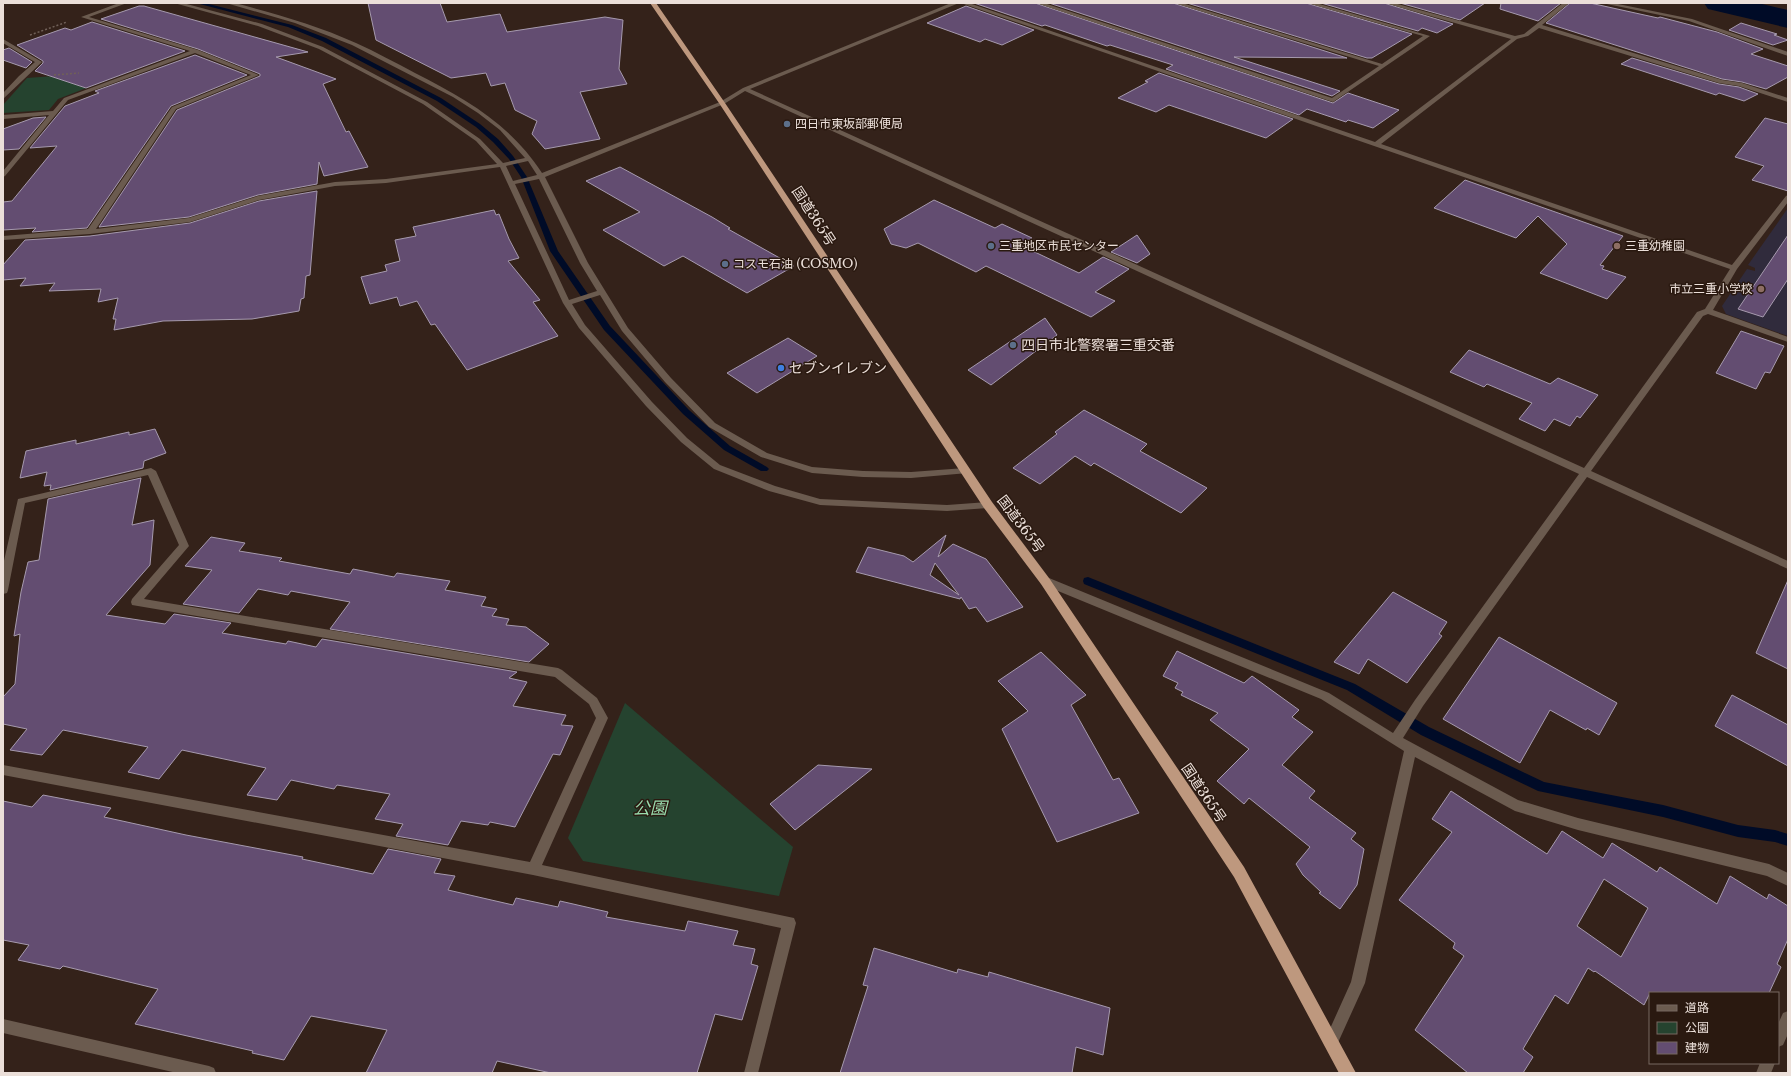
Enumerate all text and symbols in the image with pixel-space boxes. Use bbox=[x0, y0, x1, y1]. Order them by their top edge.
place label: 四日市東坂部郵便局 bbox=[795, 116, 903, 131]
marker: 四日市東坂部郵便局 bbox=[782, 119, 792, 129]
street label: 国道365号 bbox=[788, 183, 840, 249]
place label: 三重地区市民センター bbox=[999, 238, 1119, 253]
place label: 三重幼稚園 bbox=[1625, 238, 1685, 253]
marker: 三重地区市民センター bbox=[986, 241, 996, 251]
marker: 三重幼稚園 bbox=[1612, 241, 1622, 251]
place label: コスモ石油 (COSMO) bbox=[733, 256, 857, 271]
marker: コスモ石油 (COSMO) bbox=[720, 259, 730, 269]
place label: 市立三重小学校 bbox=[1669, 281, 1753, 296]
marker: 市立三重小学校 bbox=[1756, 284, 1766, 294]
place label: 四日市北警察署三重交番 bbox=[1021, 336, 1175, 354]
marker: 四日市北警察署三重交番 bbox=[1008, 340, 1018, 350]
place label: セブンイレブン bbox=[789, 359, 887, 377]
marker: セブンイレブン bbox=[776, 363, 786, 373]
street label: 国道365号 bbox=[993, 492, 1049, 556]
street label: 国道365号 bbox=[1178, 760, 1230, 826]
park label: 公園 bbox=[633, 798, 669, 819]
legend bbox=[1649, 992, 1779, 1064]
text: 道路 bbox=[1685, 1000, 1709, 1015]
text: 公園 bbox=[1685, 1020, 1709, 1035]
text: 建物 bbox=[1685, 1040, 1709, 1055]

